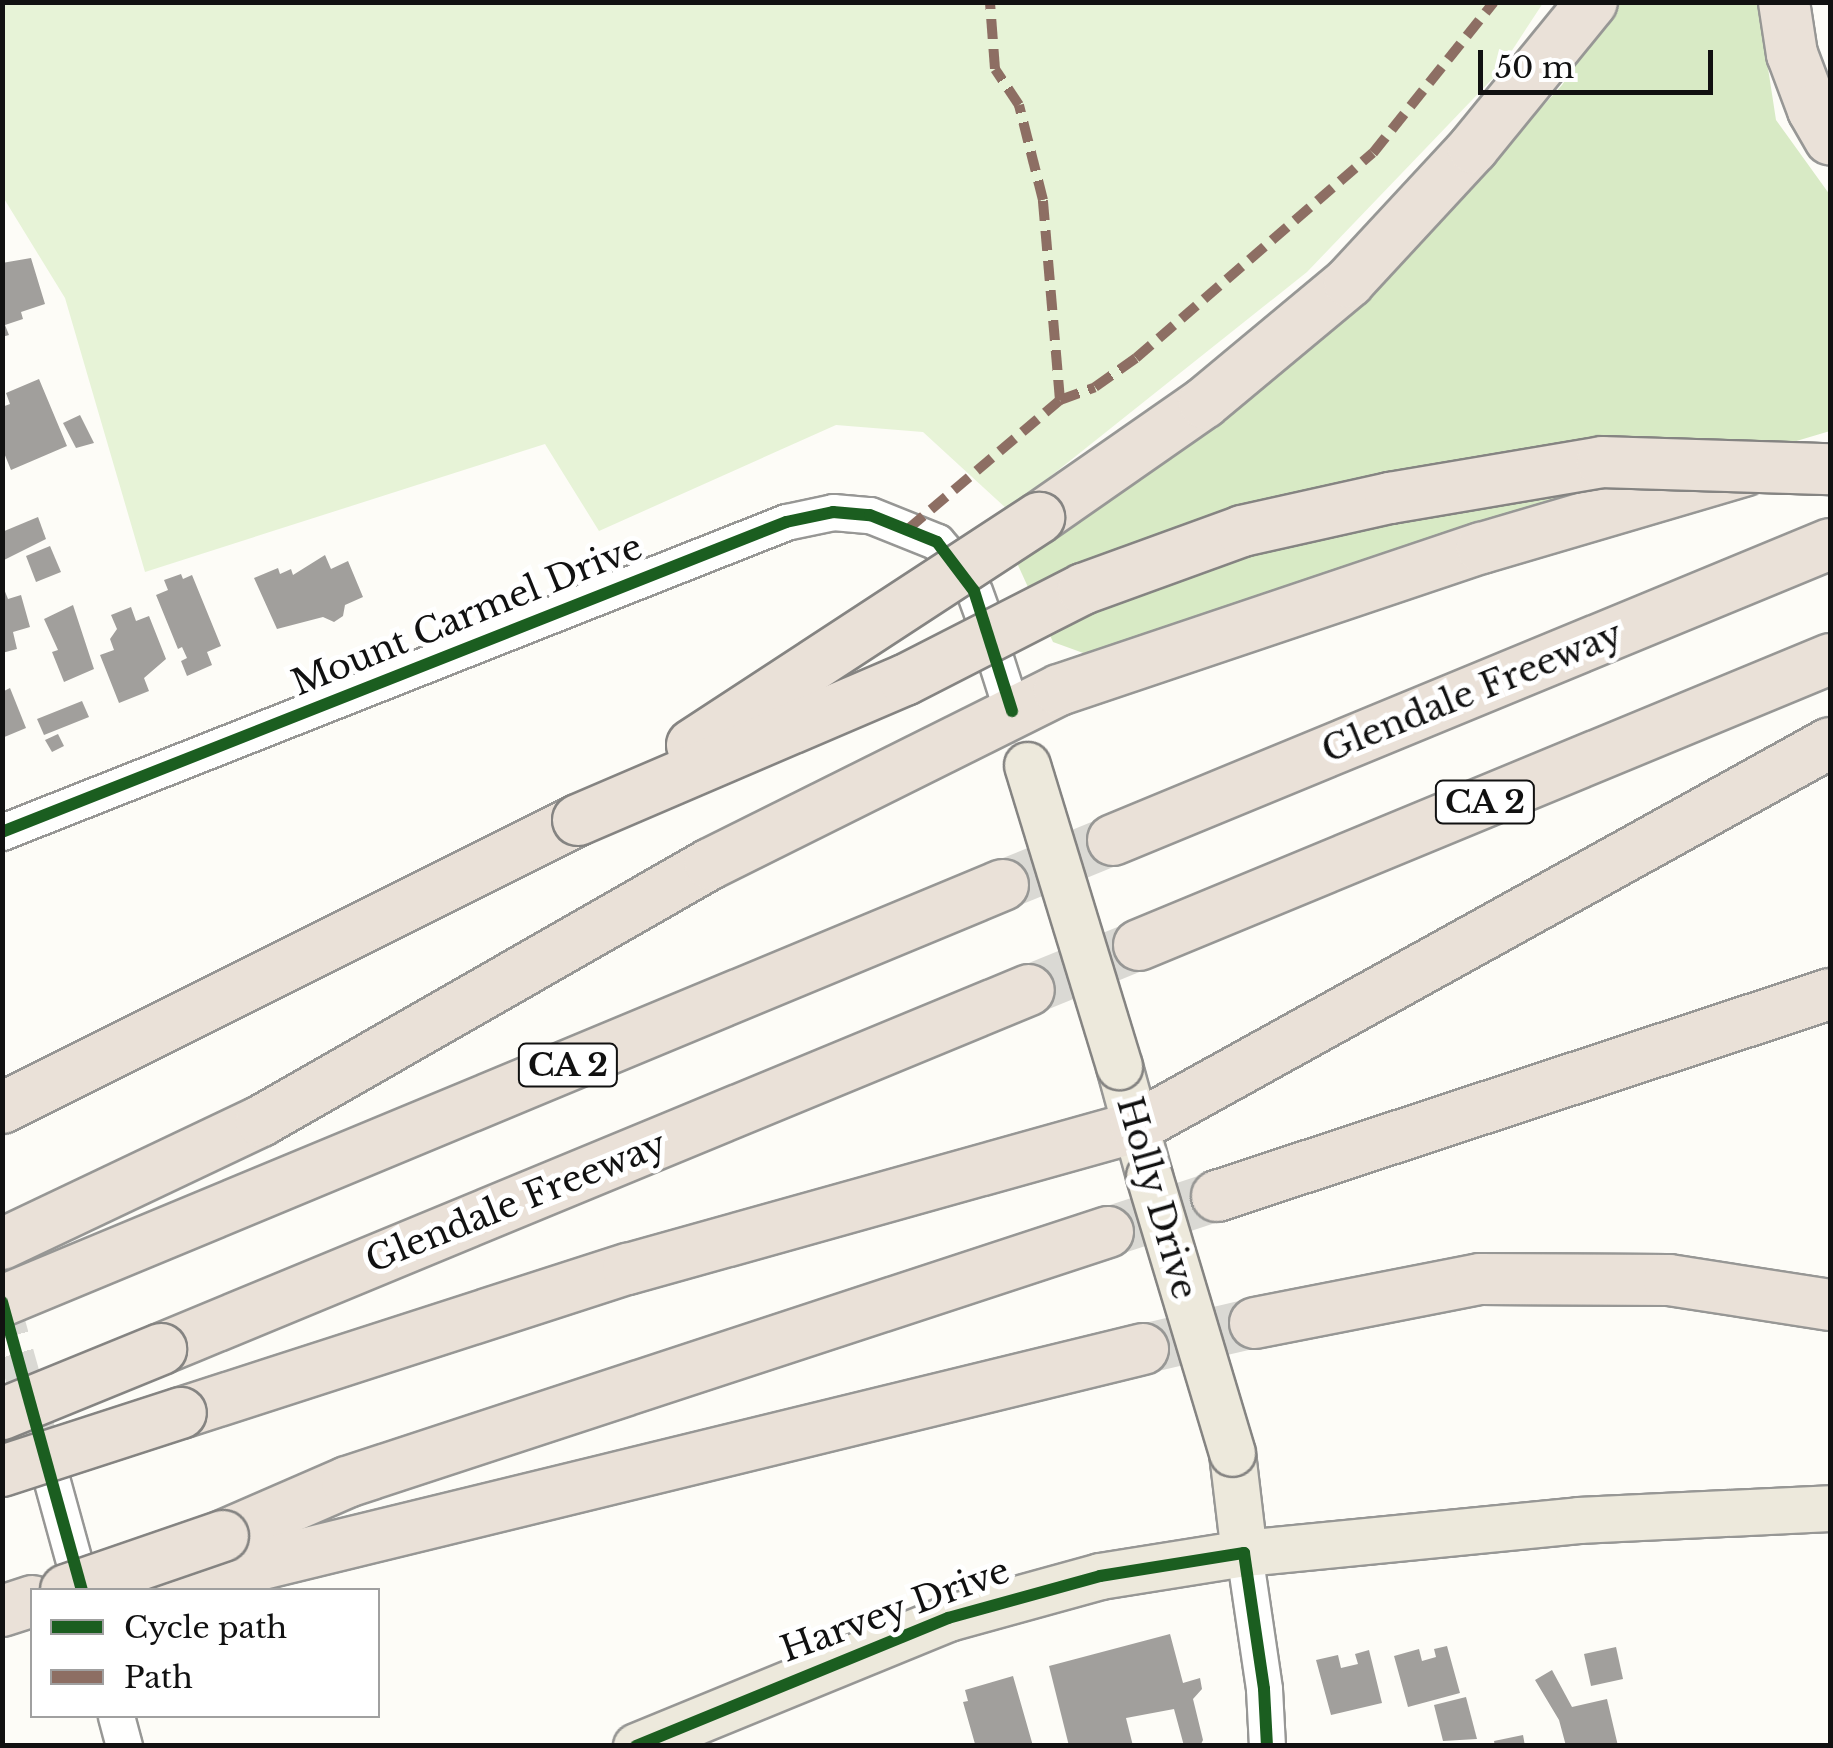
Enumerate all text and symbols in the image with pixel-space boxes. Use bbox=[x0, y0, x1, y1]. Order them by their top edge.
scale bar bbox=[1483, 30, 1718, 92]
text: 50 m bbox=[1495, 49, 1574, 86]
street label: Mount Carmel Drive bbox=[286, 525, 648, 705]
street label: Glendale Freeway bbox=[1316, 613, 1628, 771]
road number: CA 2 bbox=[1432, 775, 1538, 829]
road number: CA 2 bbox=[516, 1038, 620, 1092]
street label: Holly Drive bbox=[1108, 1092, 1206, 1304]
street label: Glendale Freeway bbox=[360, 1123, 672, 1281]
street label: Harvey Drive bbox=[775, 1549, 1015, 1671]
legend bbox=[30, 1588, 380, 1718]
text: Cycle path bbox=[124, 1609, 287, 1646]
text: Path bbox=[124, 1659, 193, 1696]

